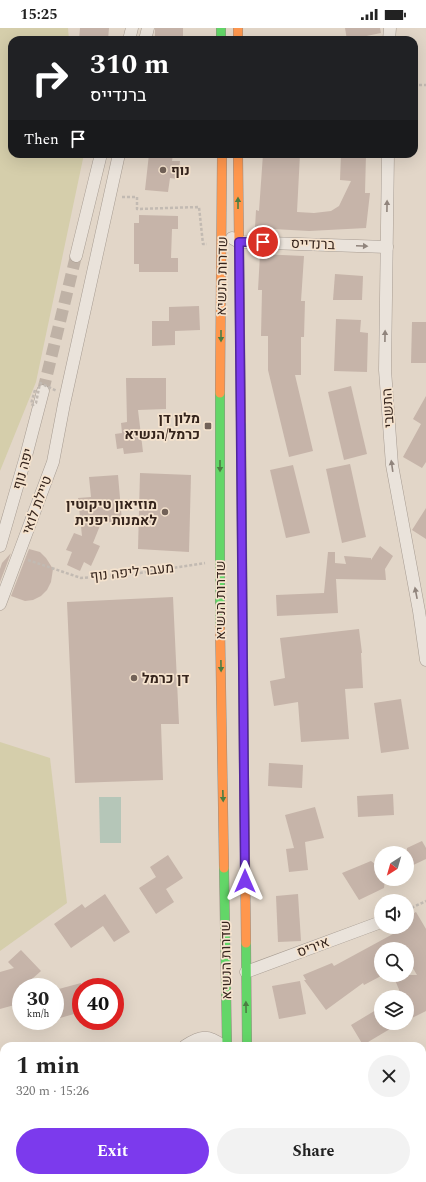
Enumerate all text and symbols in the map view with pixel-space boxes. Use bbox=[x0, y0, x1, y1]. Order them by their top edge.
text: 15:25 bbox=[20, 3, 58, 26]
text: 310 m bbox=[90, 43, 169, 86]
icon: right bbox=[24, 52, 76, 104]
text: ברנדייס bbox=[90, 82, 147, 109]
text: Then bbox=[24, 128, 59, 151]
icon: arrive bbox=[67, 128, 89, 150]
place label: נוף bbox=[171, 160, 190, 181]
marker: נוף bbox=[158, 165, 168, 175]
one-way arrow bbox=[235, 196, 241, 209]
one-way arrow bbox=[384, 199, 390, 212]
pin bbox=[246, 225, 280, 259]
icon: arrive bbox=[252, 231, 274, 253]
street label: ברנדייס bbox=[291, 233, 336, 255]
street label: שדרות הנשיא bbox=[211, 236, 233, 316]
one-way arrow bbox=[356, 243, 369, 249]
one-way arrow bbox=[218, 330, 224, 343]
one-way arrow bbox=[382, 330, 389, 342]
street label: התשבי bbox=[376, 387, 400, 429]
place label: מלון דן כרמל/הנשיא bbox=[125, 408, 200, 445]
marker: מלון דן כרמל/הנשיא bbox=[203, 421, 213, 431]
street label: יפה נוף bbox=[7, 446, 39, 492]
one-way arrow bbox=[217, 460, 223, 473]
one-way arrow bbox=[389, 460, 395, 472]
street label: טיילת לואי bbox=[17, 473, 57, 537]
place label: מוזיאון טיקוטין לאמנות יפנית bbox=[66, 494, 157, 531]
marker: מוזיאון טיקוטין לאמנות יפנית bbox=[160, 507, 170, 517]
street label: מעבר ליפה נוף bbox=[89, 557, 175, 587]
street label: שדרות הנשיא bbox=[210, 560, 231, 640]
one-way arrow bbox=[412, 587, 418, 600]
one-way arrow bbox=[217, 660, 224, 672]
place label: דן כרמל bbox=[142, 668, 189, 689]
marker: דן כרמל bbox=[129, 673, 139, 683]
one-way arrow bbox=[219, 790, 226, 802]
north arrow bbox=[374, 846, 414, 886]
map controls bbox=[374, 846, 414, 1030]
position arrow bbox=[224, 860, 266, 902]
button: sound bbox=[374, 894, 414, 934]
street label: שדרות הנשיא bbox=[215, 920, 237, 1000]
street label: איריס bbox=[294, 931, 332, 963]
button: search bbox=[374, 942, 414, 982]
speed limit sign: 40 bbox=[72, 978, 124, 1030]
text: 30 bbox=[27, 984, 49, 1014]
button: layers bbox=[374, 990, 414, 1030]
one-way arrow bbox=[243, 1000, 249, 1013]
text: km/h bbox=[27, 1006, 49, 1022]
text: 1 min bbox=[16, 1048, 80, 1084]
button: close bbox=[368, 1055, 410, 1097]
text: 320 m · 15:26 bbox=[16, 1081, 89, 1101]
button: Exit bbox=[16, 1128, 209, 1174]
button: Share bbox=[217, 1128, 410, 1174]

